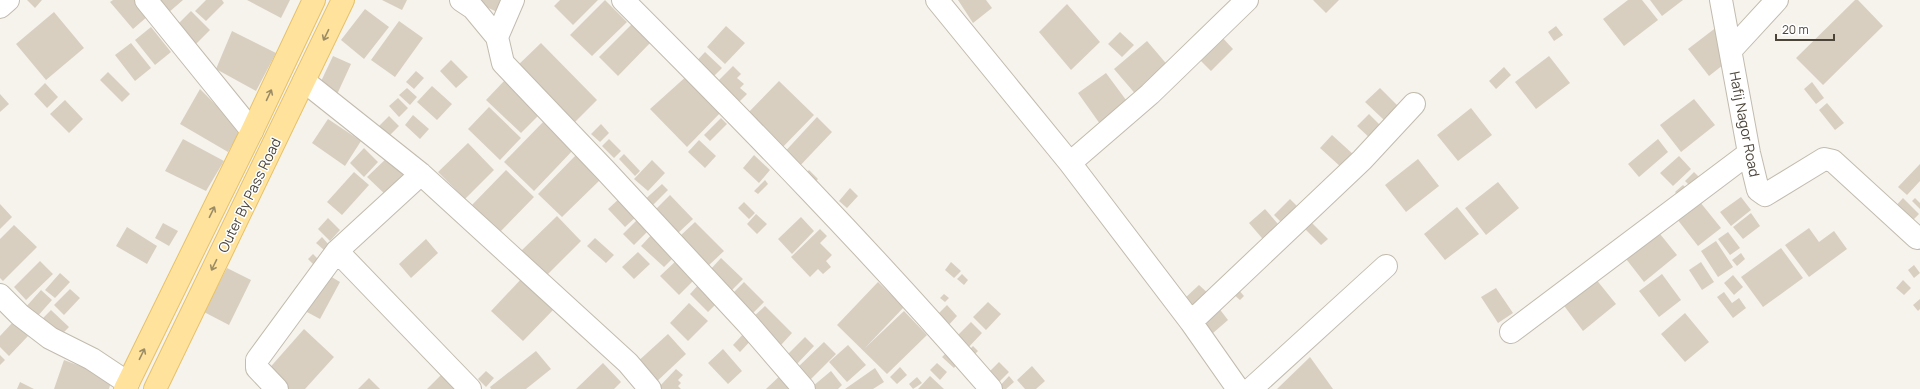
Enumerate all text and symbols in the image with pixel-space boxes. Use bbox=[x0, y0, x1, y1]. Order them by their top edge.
scale bar bbox=[1776, 16, 1834, 42]
text: 20 m bbox=[1782, 21, 1809, 38]
one-way arrow bbox=[322, 29, 329, 41]
street label: Hafij Nagor Road bbox=[1725, 70, 1765, 178]
one-way arrow bbox=[266, 89, 273, 101]
street label: Outer By Pass Road bbox=[213, 135, 285, 255]
one-way arrow bbox=[209, 206, 216, 218]
one-way arrow bbox=[210, 259, 217, 271]
one-way arrow bbox=[139, 348, 146, 360]

